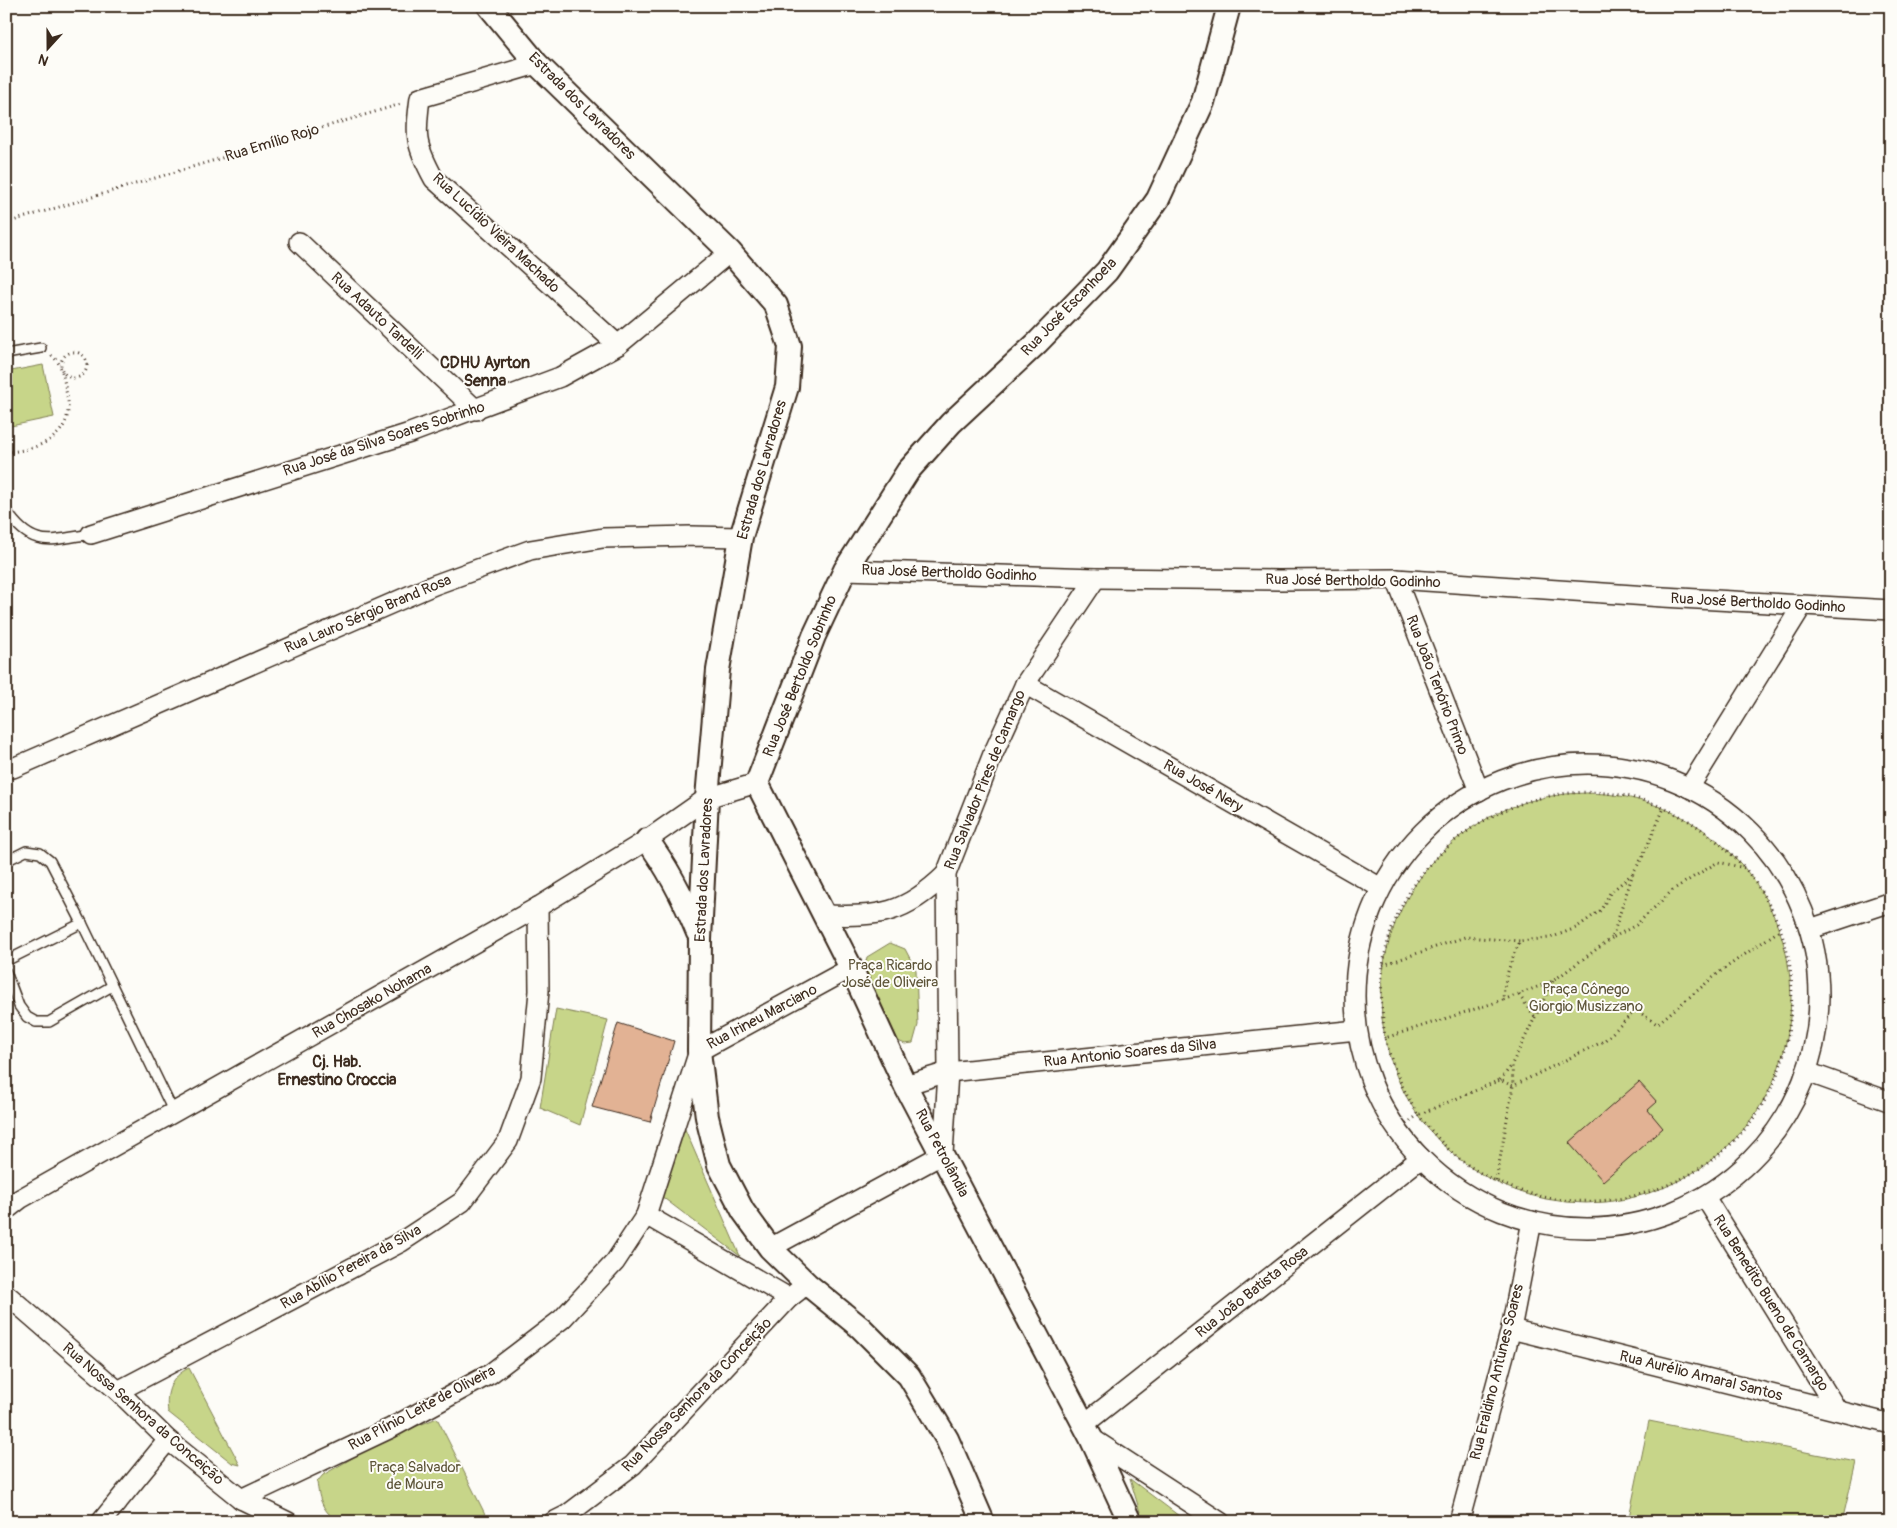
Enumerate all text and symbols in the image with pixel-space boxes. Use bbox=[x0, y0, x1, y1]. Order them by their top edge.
north arrow bbox=[22, 22, 72, 72]
street label: Estrada dos Lavradores bbox=[524, 48, 640, 164]
text: N bbox=[36, 50, 51, 69]
street label: Rua Emílio Rojo bbox=[223, 120, 321, 166]
street label: Rua Lucídio Vieira Machado bbox=[428, 169, 564, 297]
street label: Rua José Escanhoela bbox=[1017, 254, 1121, 360]
street label: Rua Adauto Tardelli bbox=[327, 268, 427, 364]
district label: CDHU Ayrton Senna bbox=[440, 353, 530, 391]
street label: Rua José da Silva Soares Sobrinho bbox=[281, 397, 487, 481]
street label: Estrada dos Lavradores bbox=[733, 398, 791, 542]
street label: Rua José Bertholdo Godinho bbox=[861, 560, 1037, 586]
street label: Rua Lauro Sérgio Brand Rosa bbox=[282, 570, 454, 658]
street label: Rua José Bertholdo Godinho bbox=[1265, 570, 1441, 592]
street label: Rua José Bertholdo Godinho bbox=[1670, 589, 1846, 617]
street label: Rua José Bertoldo Sobrinho bbox=[759, 592, 841, 760]
street label: Rua João Tenório Primo bbox=[1402, 612, 1472, 758]
street label: Rua Salvador Pires de Camargo bbox=[940, 687, 1030, 873]
street label: Rua José Nery bbox=[1160, 756, 1247, 817]
street label: Estrada dos Lavradores bbox=[691, 797, 717, 943]
park label: Praça Ricardo José de Oliveira bbox=[842, 956, 938, 992]
street label: Rua Chosako Nohama bbox=[309, 959, 435, 1043]
street label: Rua Irineu Marciano bbox=[704, 980, 820, 1054]
park label: Praça Cônego Giorgio Musizzano bbox=[1529, 980, 1643, 1016]
street label: Rua Antonio Soares da Silva bbox=[1043, 1034, 1217, 1072]
district label: Cj. Hab. Ernestino Croccia bbox=[277, 1052, 397, 1090]
street label: Rua Petrolândia bbox=[911, 1106, 973, 1200]
street label: Rua Benedito Bueno de Camargo bbox=[1709, 1211, 1833, 1395]
street label: Rua Abílio Pereira da Silva bbox=[277, 1220, 425, 1314]
street label: Rua João Batista Rosa bbox=[1192, 1242, 1312, 1342]
street label: Rua Eraldino Antunes Soares bbox=[1466, 1282, 1528, 1462]
street label: Rua Nossa Senhora da Conceição bbox=[618, 1314, 776, 1476]
street label: Rua Nossa Senhora da Conceição bbox=[58, 1339, 228, 1489]
street label: Rua Aurélio Amaral Santos bbox=[1618, 1347, 1785, 1406]
street label: Rua Plínio Leite de Oliveira bbox=[345, 1361, 499, 1455]
park label: Praça Salvador de Moura bbox=[369, 1458, 462, 1494]

